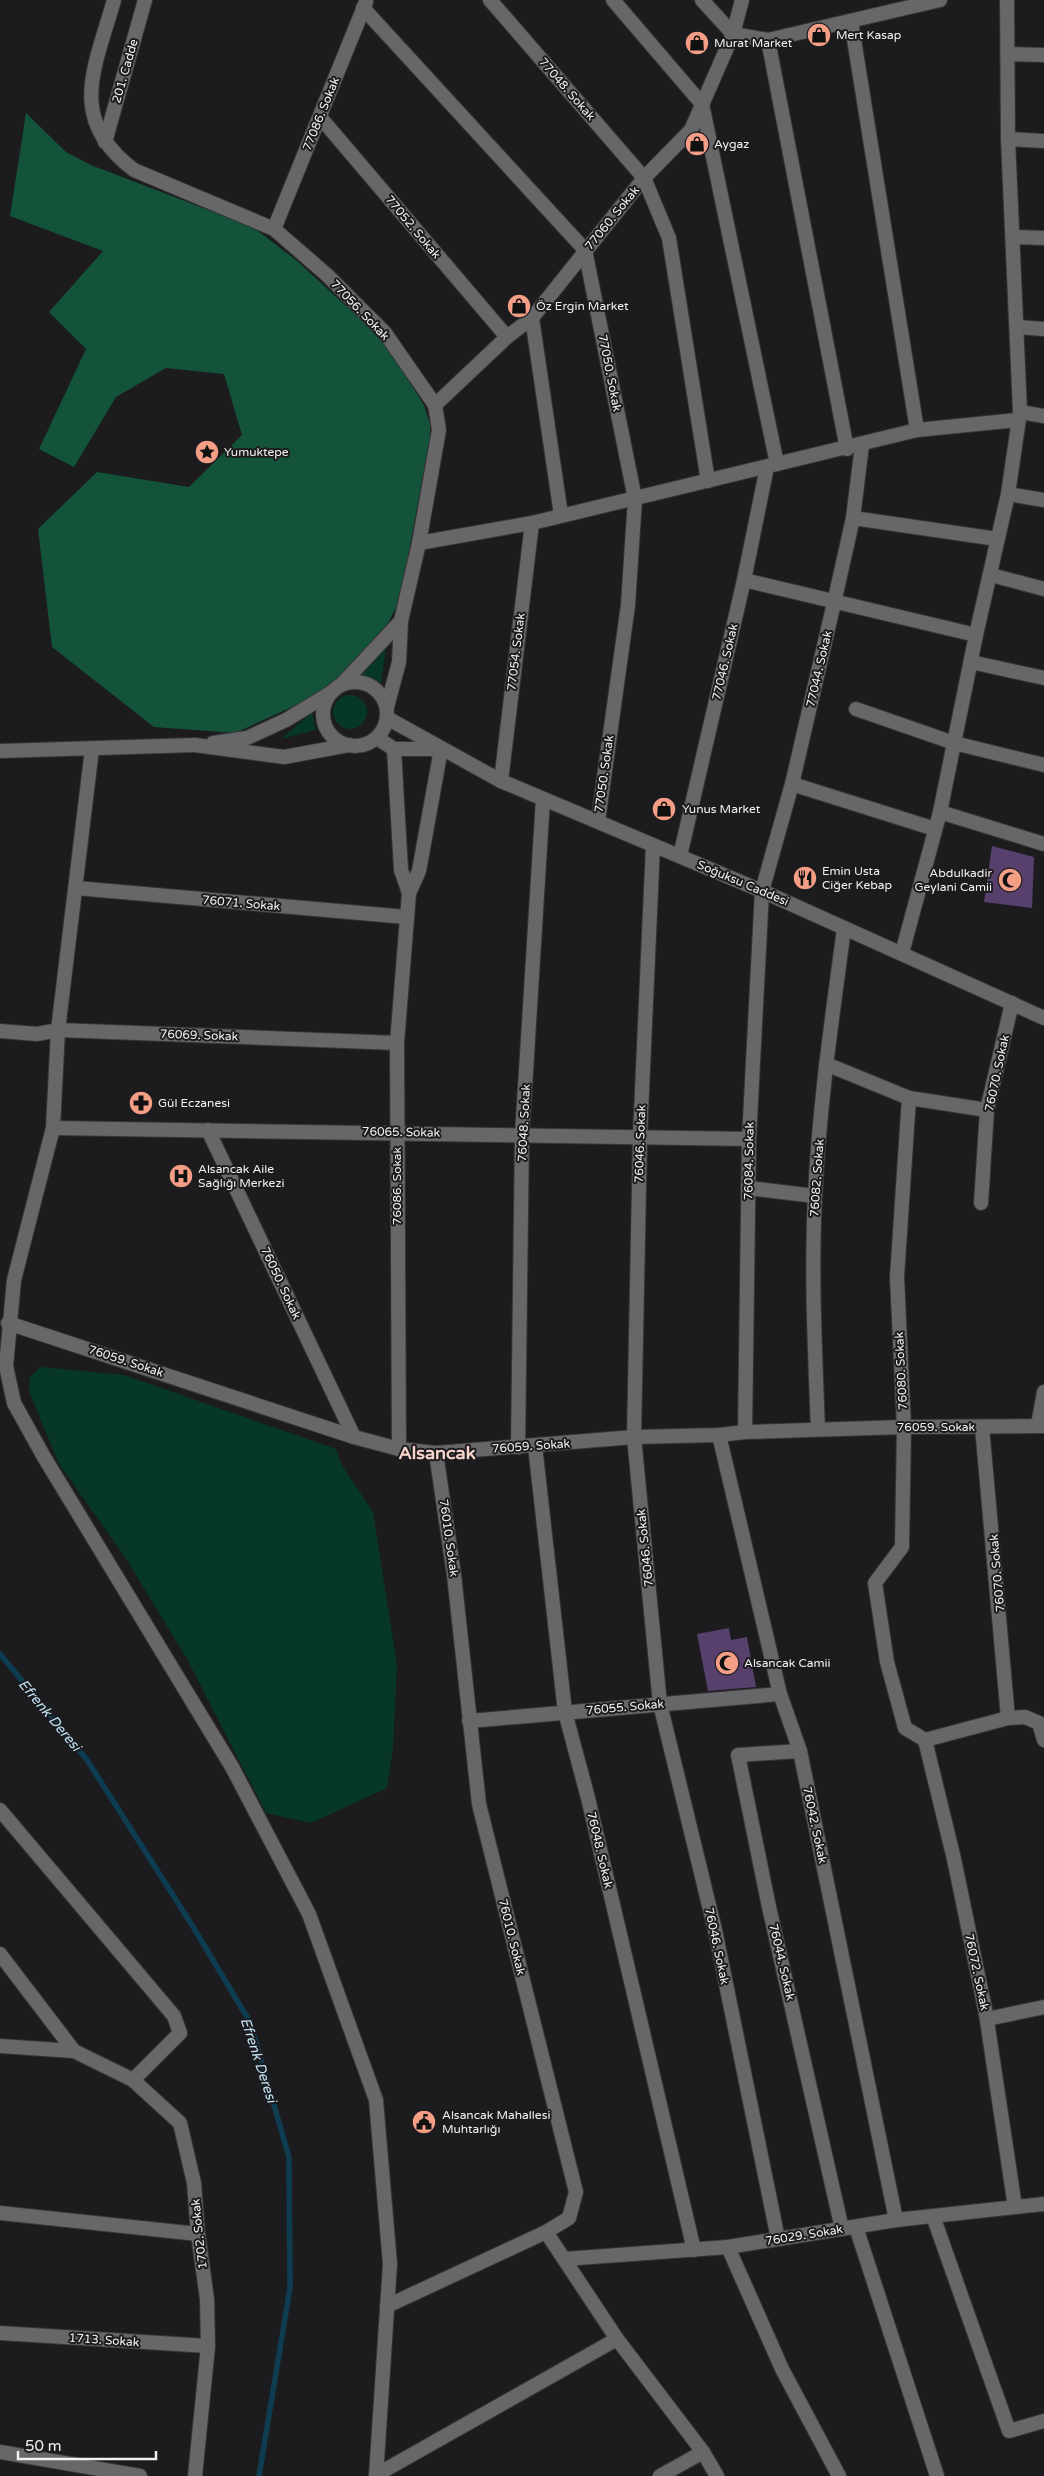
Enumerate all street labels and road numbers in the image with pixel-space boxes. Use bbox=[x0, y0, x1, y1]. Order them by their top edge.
street label: 201. Cadde bbox=[109, 37, 141, 105]
street label: 77048. Sokak bbox=[536, 55, 598, 123]
street label: 77086. Sokak bbox=[300, 75, 342, 153]
street label: 77060. Sokak bbox=[582, 183, 642, 253]
street label: 77052. Sokak bbox=[382, 192, 444, 262]
street label: 77056. Sokak bbox=[328, 277, 393, 343]
street label: 77050. Sokak bbox=[596, 333, 624, 413]
street label: 77054. Sokak bbox=[504, 612, 528, 692]
street label: 77046. Sokak bbox=[709, 622, 741, 702]
street label: 77044. Sokak bbox=[803, 629, 835, 709]
street label: 77050. Sokak bbox=[592, 734, 616, 814]
street label: Soğuksu Caddesi bbox=[695, 857, 791, 909]
street label: 76071. Sokak bbox=[201, 893, 281, 913]
street label: 76069. Sokak bbox=[160, 1027, 239, 1043]
street label: 76070. Sokak bbox=[982, 1033, 1012, 1113]
street label: 76048. Sokak bbox=[515, 1083, 533, 1162]
street label: 76046. Sokak bbox=[632, 1104, 648, 1183]
street label: 76084. Sokak bbox=[741, 1121, 757, 1200]
street label: 76065. Sokak bbox=[362, 1124, 441, 1140]
street label: 76082. Sokak bbox=[807, 1138, 827, 1218]
street label: 76086. Sokak bbox=[390, 1146, 404, 1225]
street label: 76050. Sokak bbox=[258, 1245, 304, 1322]
street label: 76080. Sokak bbox=[892, 1331, 910, 1410]
street label: 76059. Sokak bbox=[87, 1342, 166, 1380]
street label: 76059. Sokak bbox=[897, 1420, 976, 1434]
street label: 76059. Sokak bbox=[491, 1436, 571, 1456]
street label: 76010. Sokak bbox=[437, 1498, 461, 1578]
street label: 76046. Sokak bbox=[634, 1508, 656, 1588]
street label: 76070. Sokak bbox=[987, 1533, 1007, 1613]
street label: 76055. Sokak bbox=[585, 1697, 665, 1717]
street label: 76042. Sokak bbox=[800, 1785, 830, 1865]
street label: 76048. Sokak bbox=[584, 1810, 616, 1890]
street label: 76010. Sokak bbox=[496, 1897, 528, 1977]
street label: 76046. Sokak bbox=[702, 1906, 732, 1986]
street label: 76044. Sokak bbox=[766, 1922, 798, 2002]
street label: 76072. Sokak bbox=[962, 1932, 992, 2012]
street label: 1702. Sokak bbox=[188, 2198, 210, 2270]
street label: 76029. Sokak bbox=[764, 2222, 844, 2248]
street label: 1713. Sokak bbox=[68, 2331, 140, 2349]

